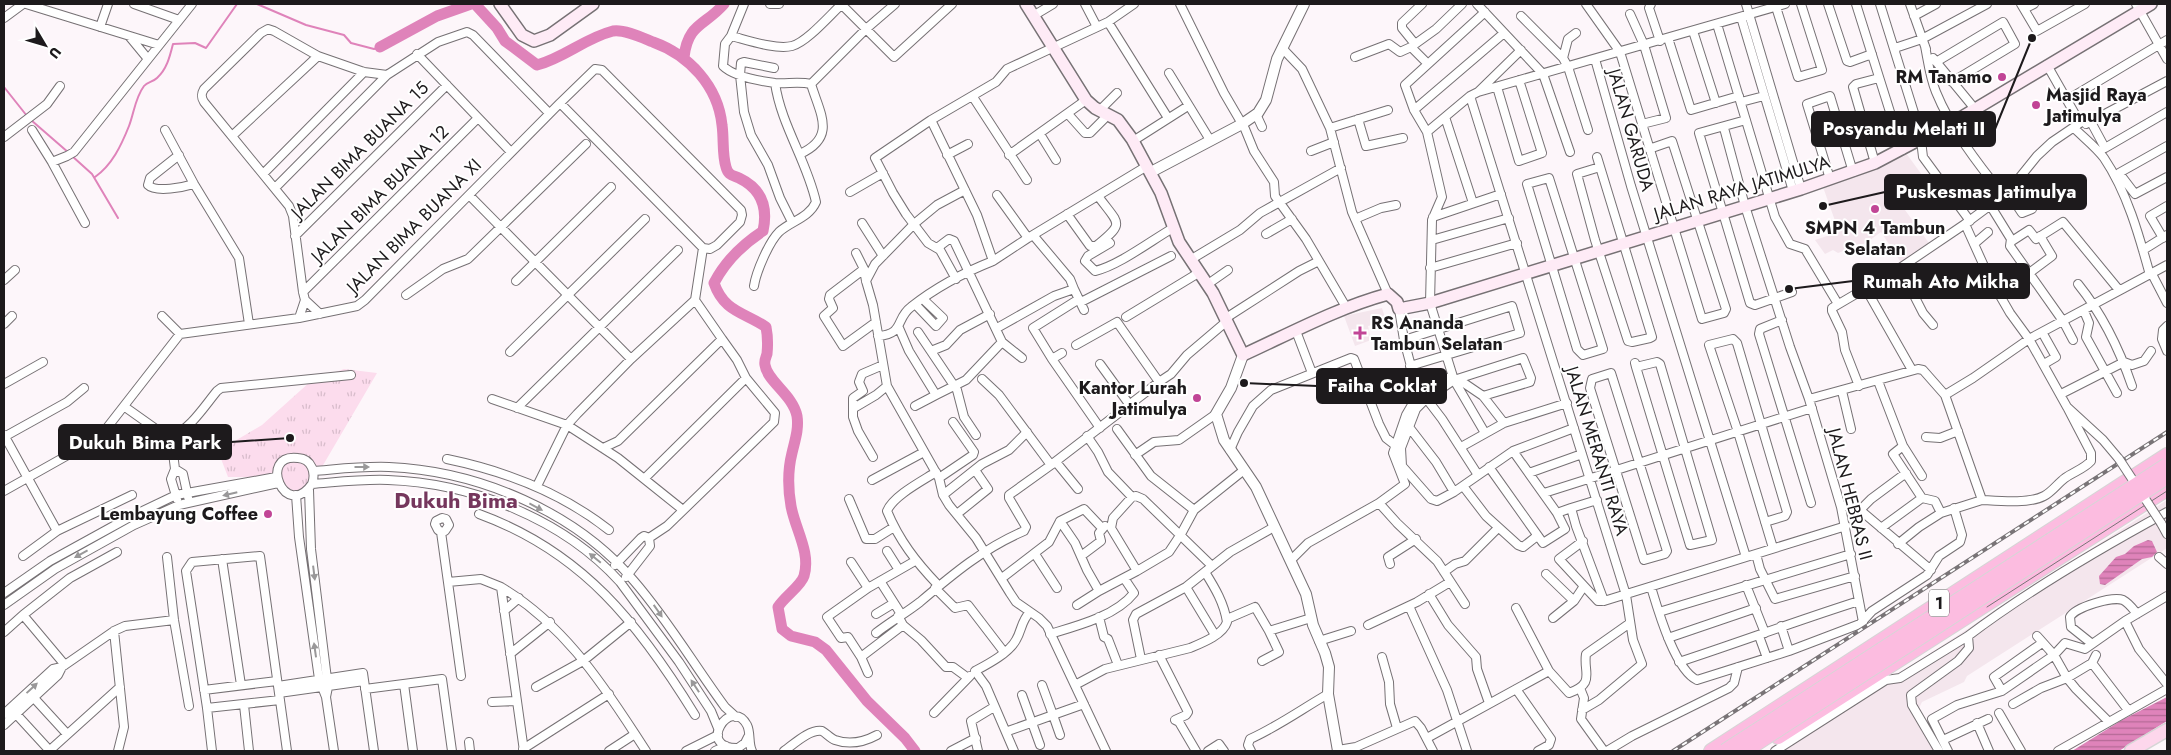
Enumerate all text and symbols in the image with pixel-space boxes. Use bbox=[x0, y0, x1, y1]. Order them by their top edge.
north arrow bbox=[20, 20, 70, 70]
text: U bbox=[44, 43, 66, 63]
street label: JALAN GARUDA bbox=[1601, 64, 1661, 194]
place label: RM Tanamo bbox=[1895, 64, 1992, 90]
marker: RM Tanamo bbox=[1996, 71, 2008, 83]
street label: JALAN BIMA BUANA 15 bbox=[284, 75, 435, 226]
place label: Masjid Raya Jatimulya bbox=[2043, 82, 2147, 129]
marker: Masjid Raya Jatimulya bbox=[2030, 99, 2042, 111]
callout: Posyandu Melati II bbox=[1812, 112, 1995, 146]
text: Posyandu Melati II bbox=[1823, 115, 1985, 142]
street label: JALAN BIMA BUANA 12 bbox=[304, 119, 455, 270]
street label: JALAN RAYA JATIMULYA bbox=[1649, 149, 1833, 228]
street label: JALAN BIMA BUANA XI bbox=[339, 153, 487, 301]
callout: Puskesmas Jatimulya bbox=[1885, 175, 2086, 209]
text: Puskesmas Jatimulya bbox=[1895, 178, 2077, 205]
marker: SMPN 4 Tambun Selatan bbox=[1869, 203, 1881, 215]
place label: SMPN 4 Tambun Selatan bbox=[1805, 215, 1945, 262]
callout: Rumah Ato Mikha bbox=[1853, 264, 2029, 298]
text: Rumah Ato Mikha bbox=[1863, 268, 2019, 295]
place label: RS Ananda Tambun Selatan bbox=[1371, 310, 1503, 357]
marker: RS Ananda Tambun Selatan bbox=[1353, 326, 1367, 340]
street label: JALAN MERANTI RAYA bbox=[1558, 361, 1635, 539]
callout: Faiha Coklat bbox=[1317, 369, 1446, 403]
text: Faiha Coklat bbox=[1327, 372, 1437, 399]
place label: Kantor Lurah Jatimulya bbox=[1078, 375, 1187, 422]
marker: Kantor Lurah Jatimulya bbox=[1191, 392, 1203, 404]
street label: JALAN HEBRAS II bbox=[1821, 423, 1879, 563]
callout: Dukuh Bima Park bbox=[59, 425, 231, 459]
text: Dukuh Bima Park bbox=[69, 429, 221, 456]
one-way arrow bbox=[355, 463, 371, 471]
district label: Dukuh Bima bbox=[394, 484, 518, 516]
one-way arrow bbox=[223, 490, 238, 498]
place label: Lembayung Coffee bbox=[100, 501, 258, 527]
one-way arrow bbox=[529, 502, 543, 511]
marker: Lembayung Coffee bbox=[262, 508, 274, 520]
one-way arrow bbox=[74, 550, 87, 559]
one-way arrow bbox=[589, 553, 602, 564]
one-way arrow bbox=[310, 565, 318, 581]
road number: 1 bbox=[1929, 590, 1949, 616]
one-way arrow bbox=[653, 604, 663, 618]
one-way arrow bbox=[311, 642, 319, 658]
one-way arrow bbox=[690, 679, 700, 693]
one-way arrow bbox=[25, 682, 37, 694]

